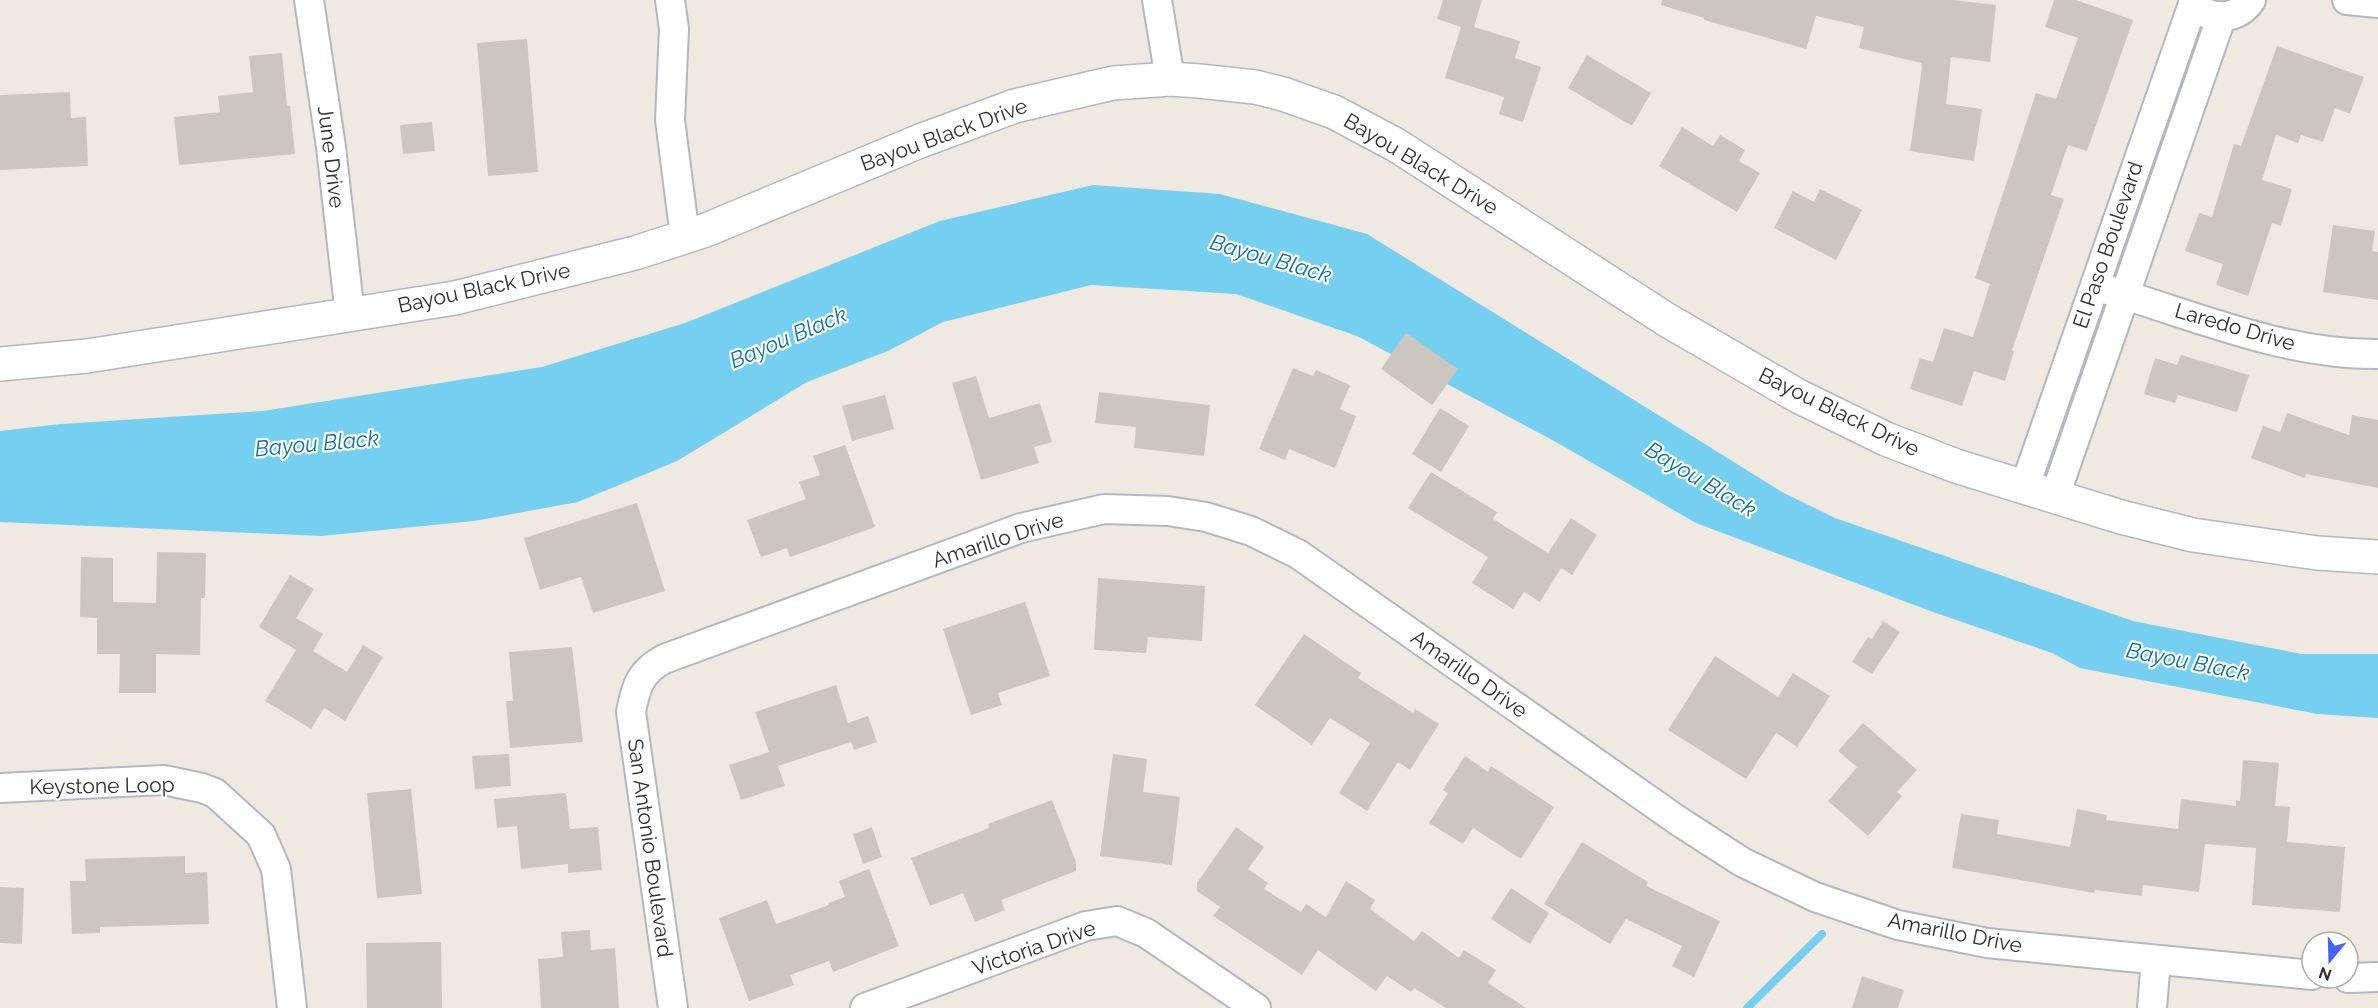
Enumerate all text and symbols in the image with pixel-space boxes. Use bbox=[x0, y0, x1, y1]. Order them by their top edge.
street label: Bayou Black Drive bbox=[857, 93, 1031, 176]
street label: June Drive bbox=[313, 105, 350, 209]
street label: Bayou Black Drive bbox=[1340, 108, 1503, 220]
street label: El Paso Boulevard bbox=[2067, 158, 2148, 332]
water label: Bayou Black bbox=[1207, 228, 1335, 288]
street label: Bayou Black Drive bbox=[395, 257, 572, 318]
street label: Laredo Drive bbox=[2172, 297, 2298, 356]
water label: Bayou Black bbox=[725, 301, 851, 373]
street label: Bayou Black Drive bbox=[1755, 362, 1924, 461]
water label: Bayou Black bbox=[254, 425, 380, 461]
water label: Bayou Black bbox=[1641, 436, 1761, 522]
street label: Amarillo Drive bbox=[929, 507, 1067, 572]
street label: Amarillo Drive bbox=[1406, 624, 1532, 723]
water label: Bayou Black bbox=[2124, 636, 2252, 686]
street label: San Antonio Boulevard bbox=[623, 737, 678, 959]
street label: Keystone Loop bbox=[29, 772, 175, 799]
street label: Amarillo Drive bbox=[1886, 907, 2024, 958]
street label: Victoria Drive bbox=[969, 915, 1099, 980]
north arrow bbox=[2300, 930, 2360, 990]
text: N bbox=[2316, 963, 2334, 985]

